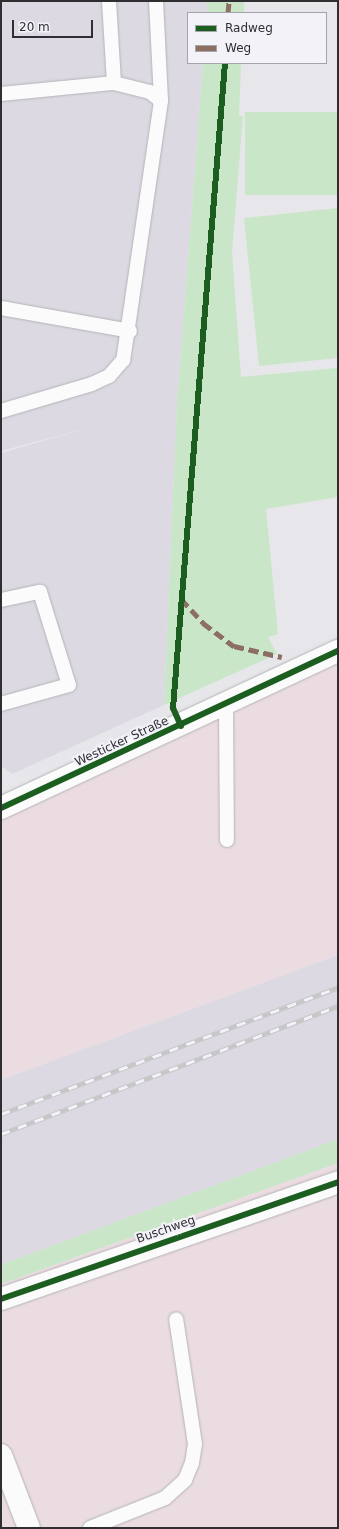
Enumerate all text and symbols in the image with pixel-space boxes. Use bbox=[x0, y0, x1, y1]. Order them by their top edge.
scale bar bbox=[14, 12, 95, 38]
legend bbox=[187, 12, 327, 64]
text: 20 m bbox=[19, 20, 50, 34]
text: Radweg bbox=[225, 21, 273, 35]
text: Weg bbox=[225, 41, 251, 55]
street label: Westicker Straße bbox=[73, 714, 171, 770]
street label: Buschweg bbox=[135, 1213, 197, 1247]

